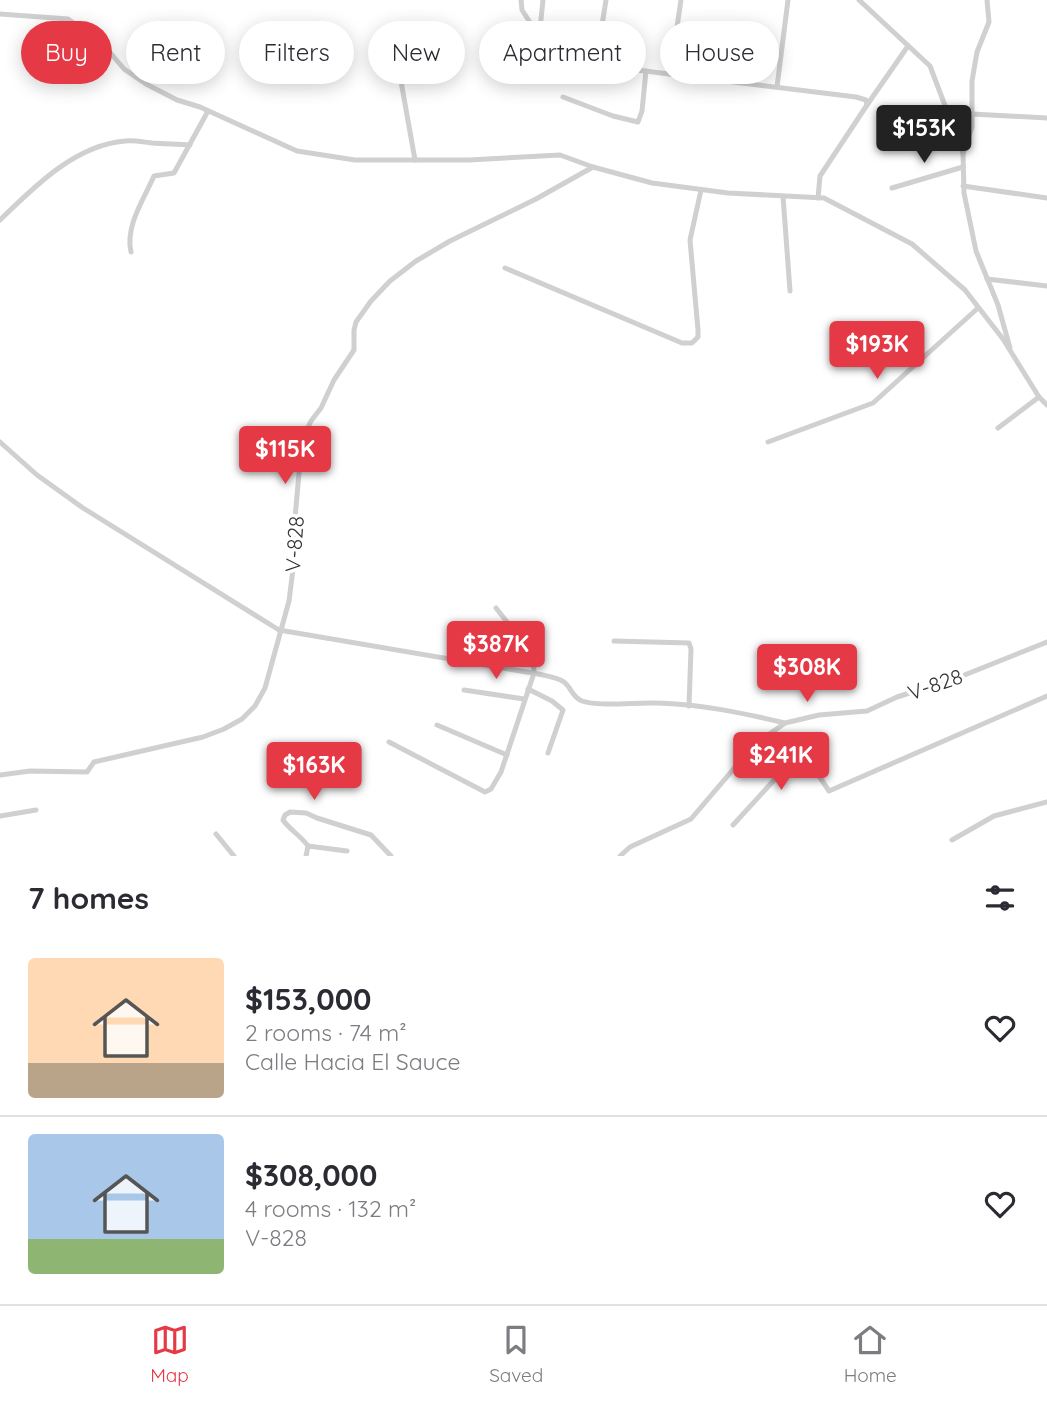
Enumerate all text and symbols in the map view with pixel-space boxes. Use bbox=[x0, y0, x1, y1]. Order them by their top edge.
chip: Buy bbox=[21, 21, 112, 84]
chip: Rent bbox=[126, 21, 225, 84]
chip: Filters bbox=[239, 21, 354, 84]
chip: New bbox=[368, 21, 465, 84]
chip: Apartment bbox=[479, 21, 646, 84]
chip: House bbox=[660, 21, 779, 84]
pin: $153K bbox=[875, 106, 973, 165]
text: $153K bbox=[892, 113, 956, 142]
pin: $193K bbox=[828, 322, 926, 381]
text: $193K bbox=[845, 329, 909, 358]
pin: $115K bbox=[236, 426, 334, 486]
text: $115K bbox=[255, 434, 315, 463]
street label: V-828 bbox=[279, 515, 309, 573]
pin: $387K bbox=[447, 622, 545, 681]
text: $387K bbox=[463, 629, 529, 658]
pin: $308K bbox=[758, 644, 856, 704]
text: $308K bbox=[773, 652, 841, 681]
street label: V-828 bbox=[904, 663, 966, 705]
pin: $241K bbox=[732, 732, 830, 792]
text: $241K bbox=[749, 740, 813, 769]
pin: $163K bbox=[265, 742, 363, 802]
text: $163K bbox=[283, 750, 345, 779]
text: 7 homes bbox=[28, 879, 149, 917]
icon: filters bbox=[981, 879, 1019, 917]
text: $153,000 bbox=[245, 980, 371, 1018]
icon: home bbox=[84, 986, 168, 1070]
icon: heart bbox=[981, 1009, 1019, 1047]
text: 2 rooms · 74 m² bbox=[245, 1018, 407, 1047]
text: Calle Hacia El Sauce bbox=[245, 1047, 460, 1076]
text: $308,000 bbox=[245, 1156, 377, 1194]
icon: home bbox=[84, 1162, 168, 1246]
icon: heart bbox=[981, 1185, 1019, 1223]
text: 4 rooms · 132 m² bbox=[245, 1194, 416, 1223]
text: V-828 bbox=[245, 1223, 307, 1252]
tab: Map bbox=[150, 1321, 189, 1387]
tab: Saved bbox=[489, 1321, 543, 1387]
tab: Home bbox=[844, 1321, 897, 1387]

